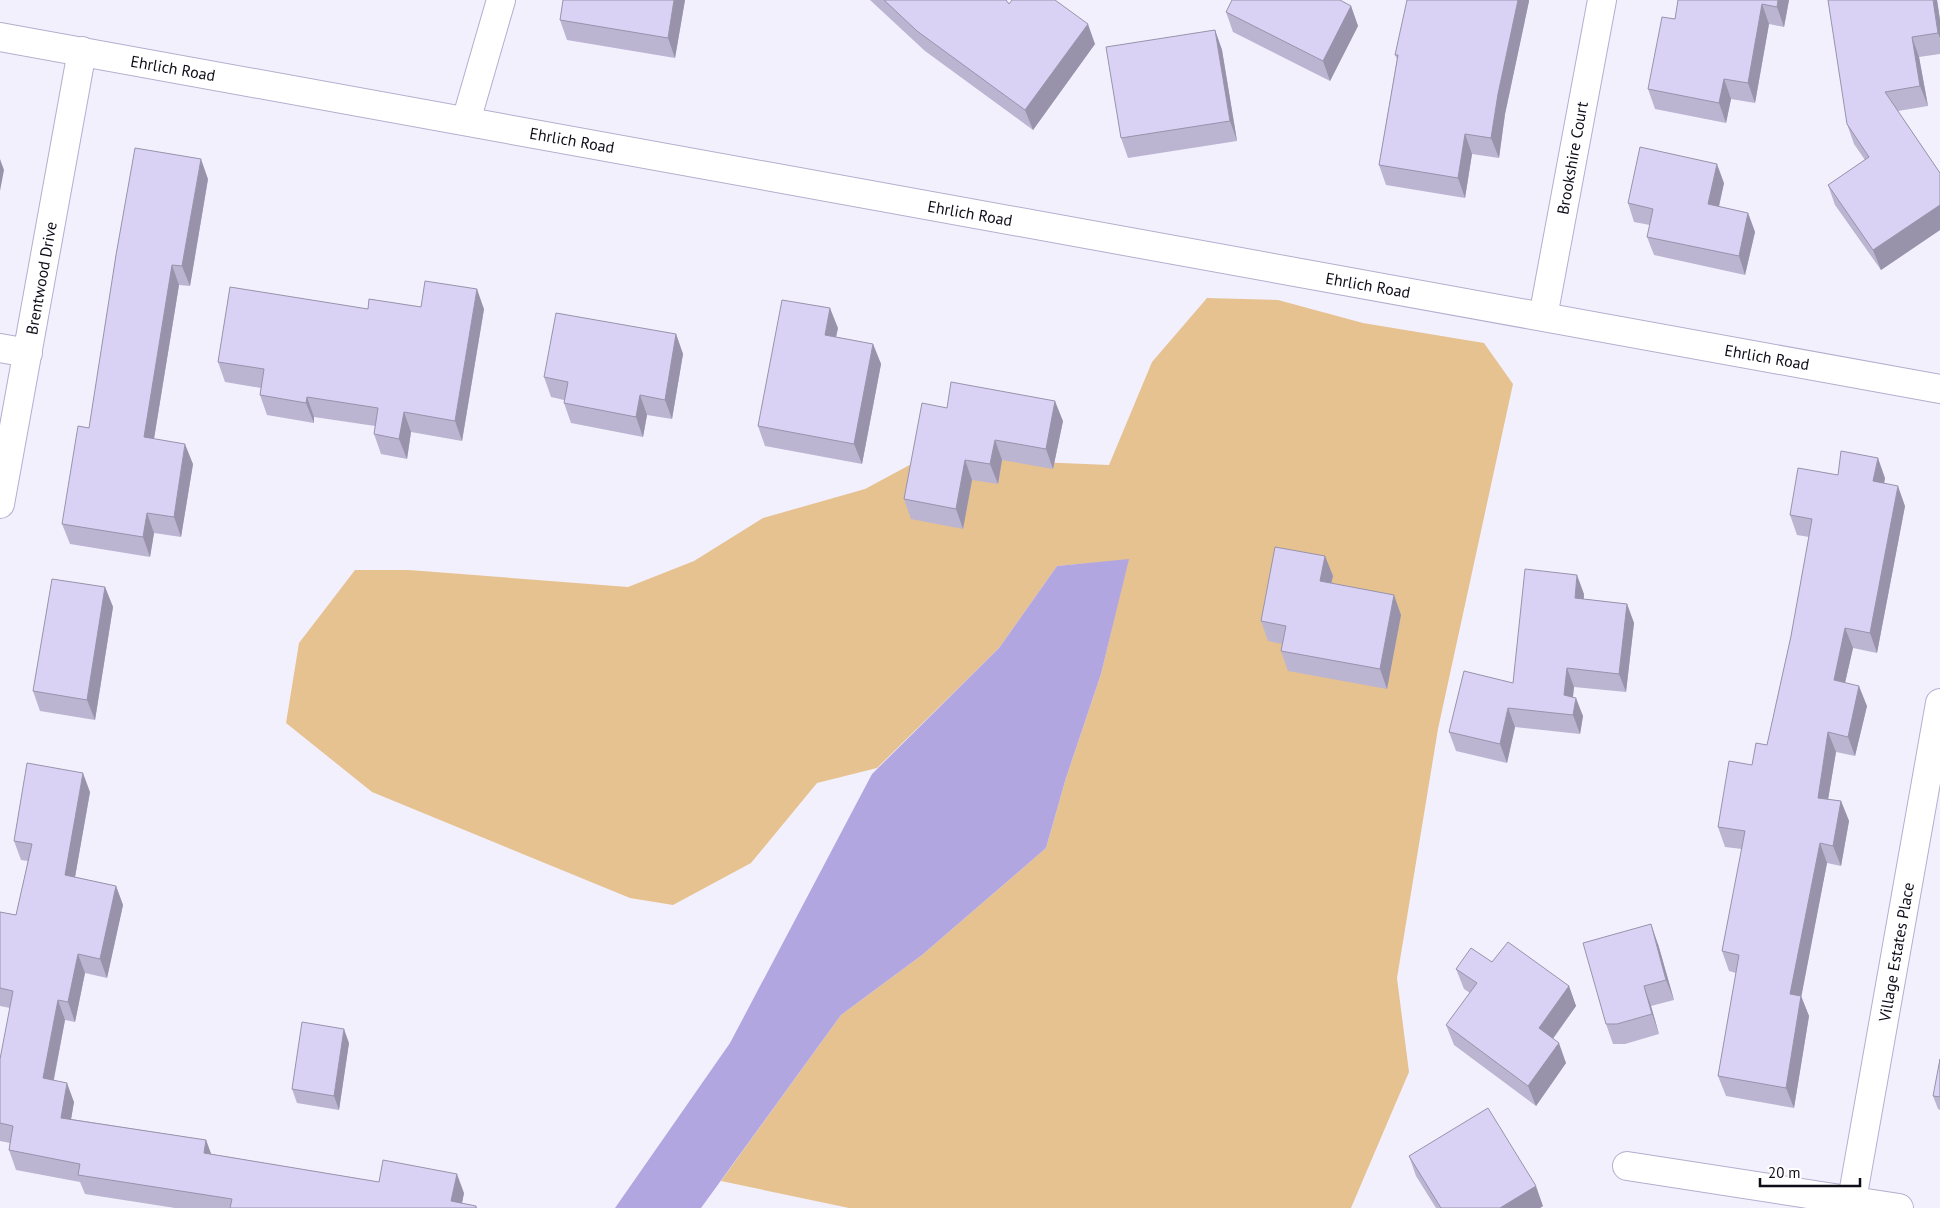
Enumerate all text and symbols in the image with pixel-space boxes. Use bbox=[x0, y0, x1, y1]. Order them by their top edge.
street label: Ehrlich Road bbox=[129, 51, 217, 85]
street label: Brookshire Court bbox=[1552, 99, 1592, 216]
street label: Ehrlich Road bbox=[528, 123, 616, 157]
street label: Ehrlich Road bbox=[926, 196, 1014, 230]
street label: Brentwood Drive bbox=[21, 220, 61, 336]
street label: Ehrlich Road bbox=[1324, 268, 1412, 302]
street label: Ehrlich Road bbox=[1723, 340, 1811, 374]
street label: Village Estates Place bbox=[1874, 881, 1918, 1024]
scale bar bbox=[1760, 1156, 1860, 1188]
text: 20 m bbox=[1768, 1163, 1801, 1182]

